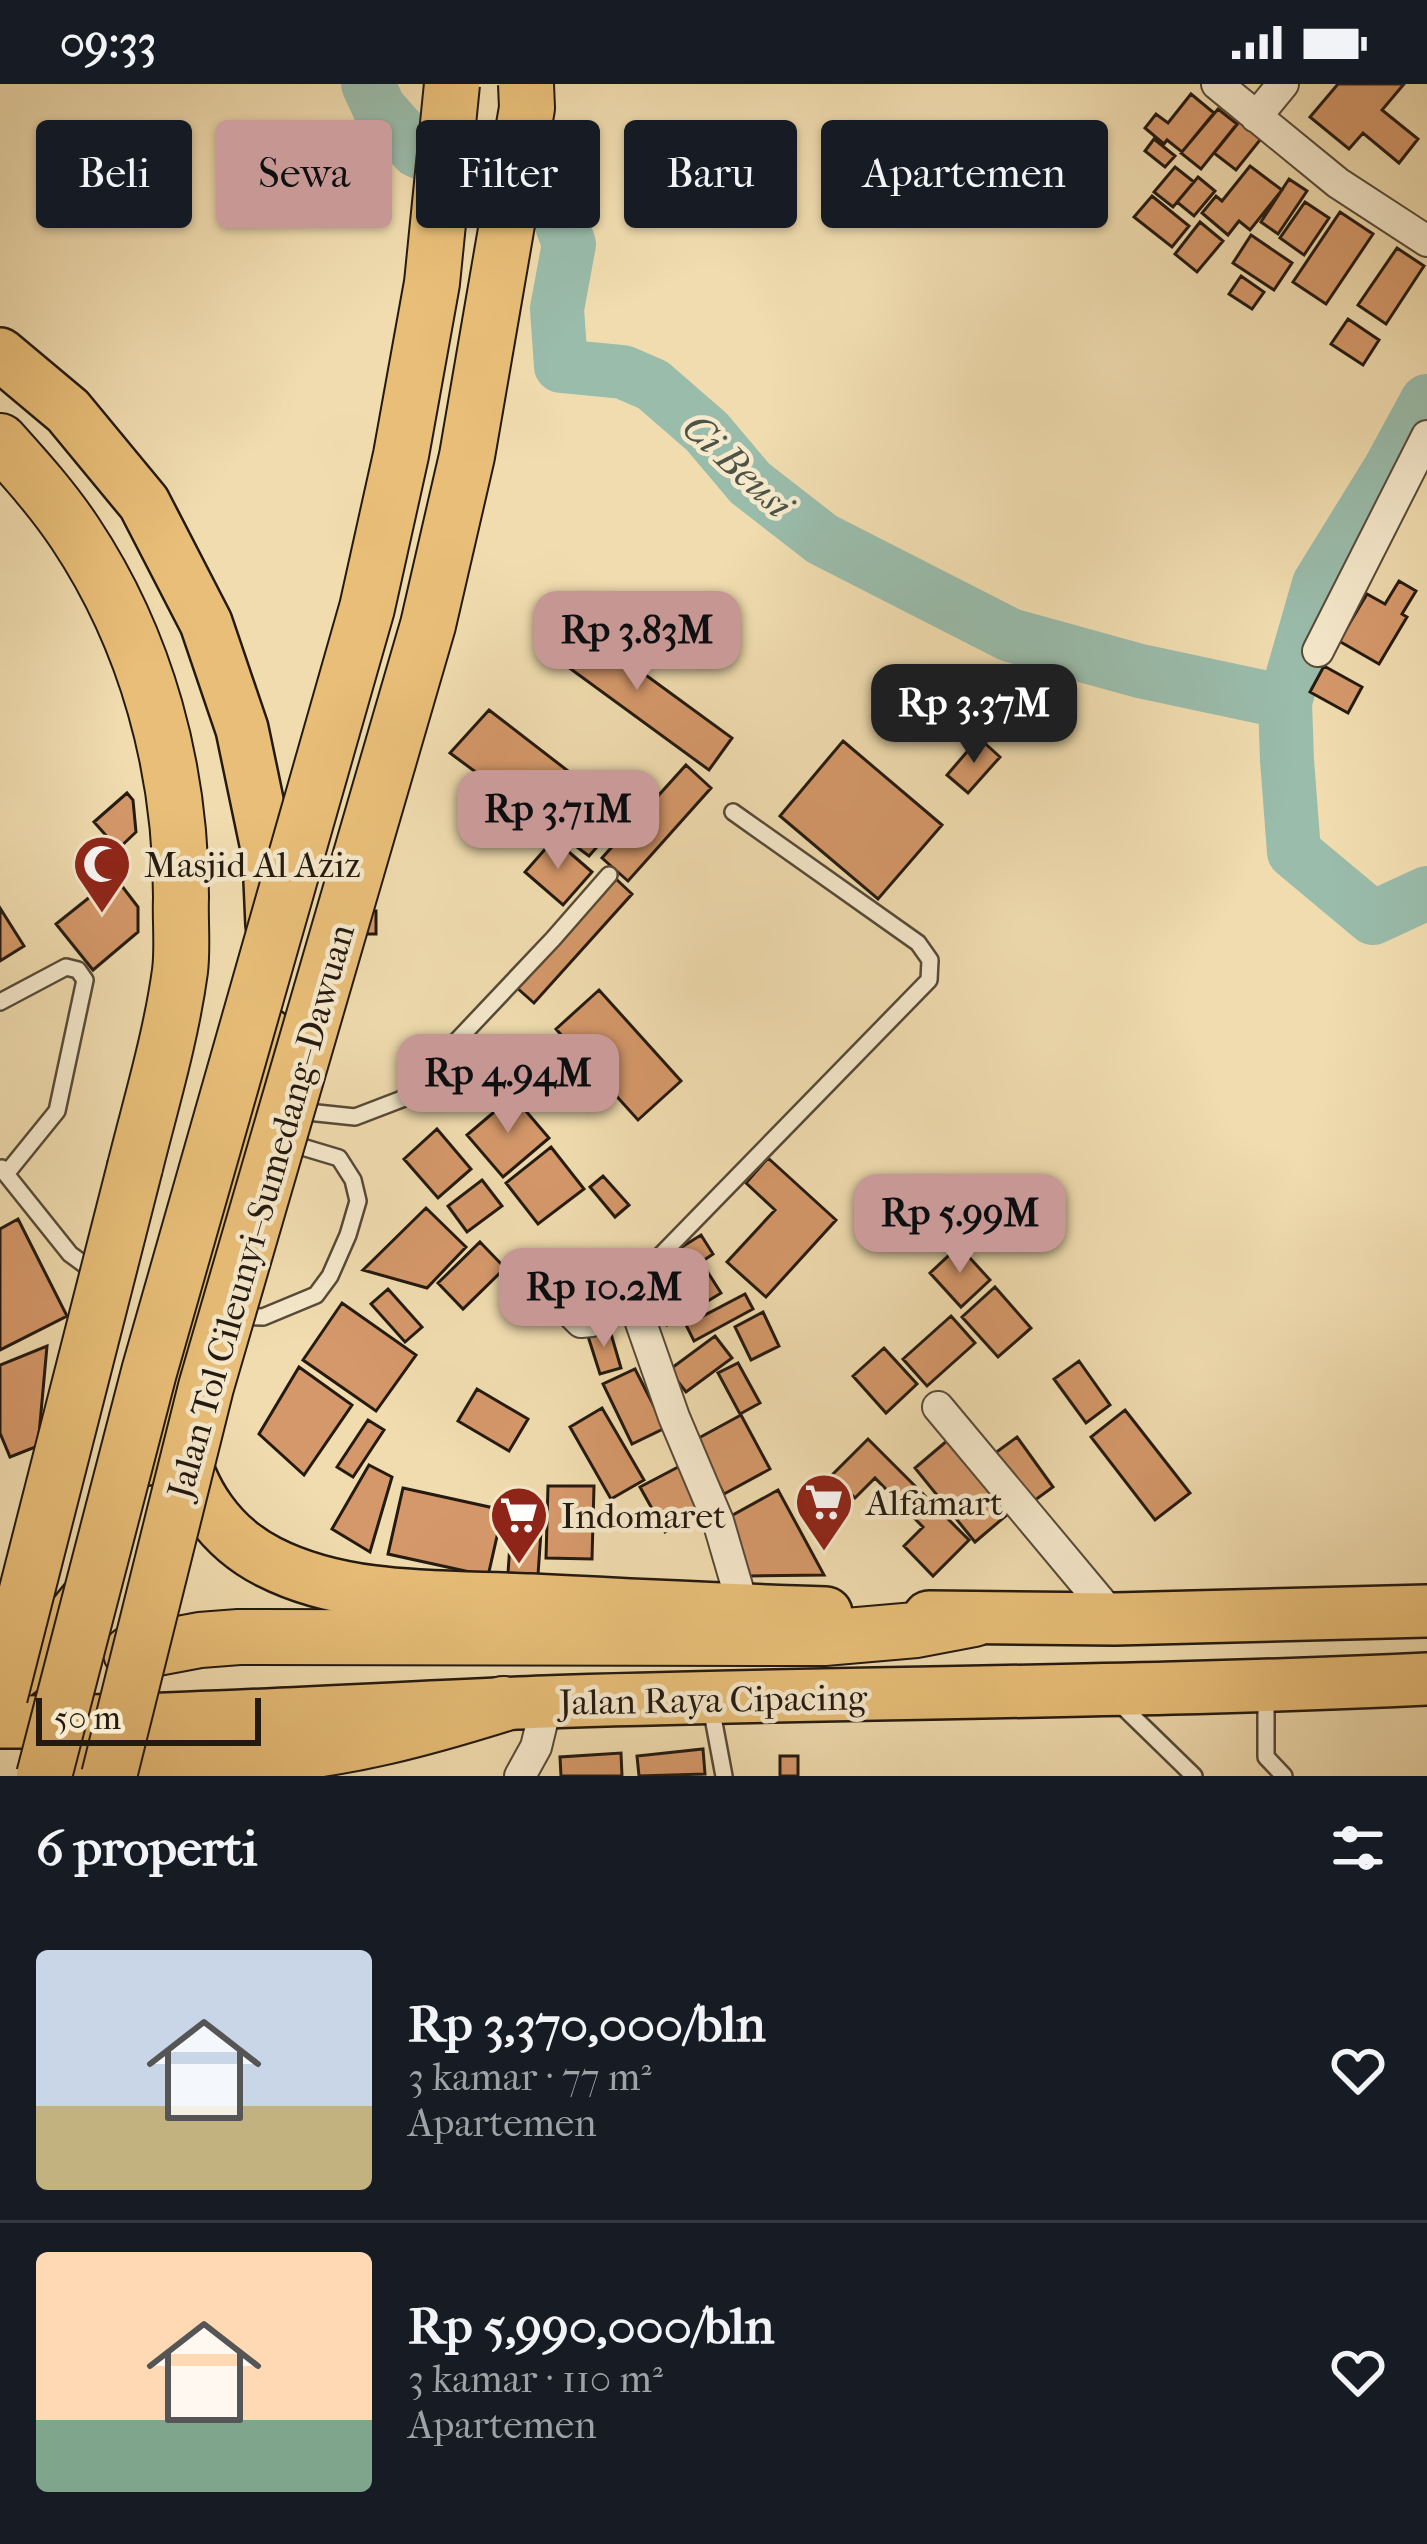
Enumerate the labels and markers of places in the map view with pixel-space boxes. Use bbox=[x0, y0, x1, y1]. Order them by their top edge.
pin: Rp 3.83M bbox=[513, 591, 761, 693]
pin: Rp 3.37M bbox=[850, 664, 1098, 766]
pin: Rp 3.71M bbox=[434, 770, 682, 872]
mosque icon: Masjid Al Aziz bbox=[71, 833, 133, 915]
place label: Masjid Al Aziz bbox=[144, 844, 361, 886]
pin: Rp 4.94M bbox=[384, 1034, 632, 1136]
pin: Rp 5.99M bbox=[836, 1174, 1084, 1276]
pin: Rp 10.2M bbox=[480, 1248, 728, 1350]
supermarket icon: Alfamart bbox=[793, 1471, 855, 1553]
place label: Alfamart bbox=[864, 1482, 1003, 1524]
supermarket icon: Indomaret bbox=[488, 1484, 550, 1566]
place label: Indomaret bbox=[561, 1495, 726, 1537]

